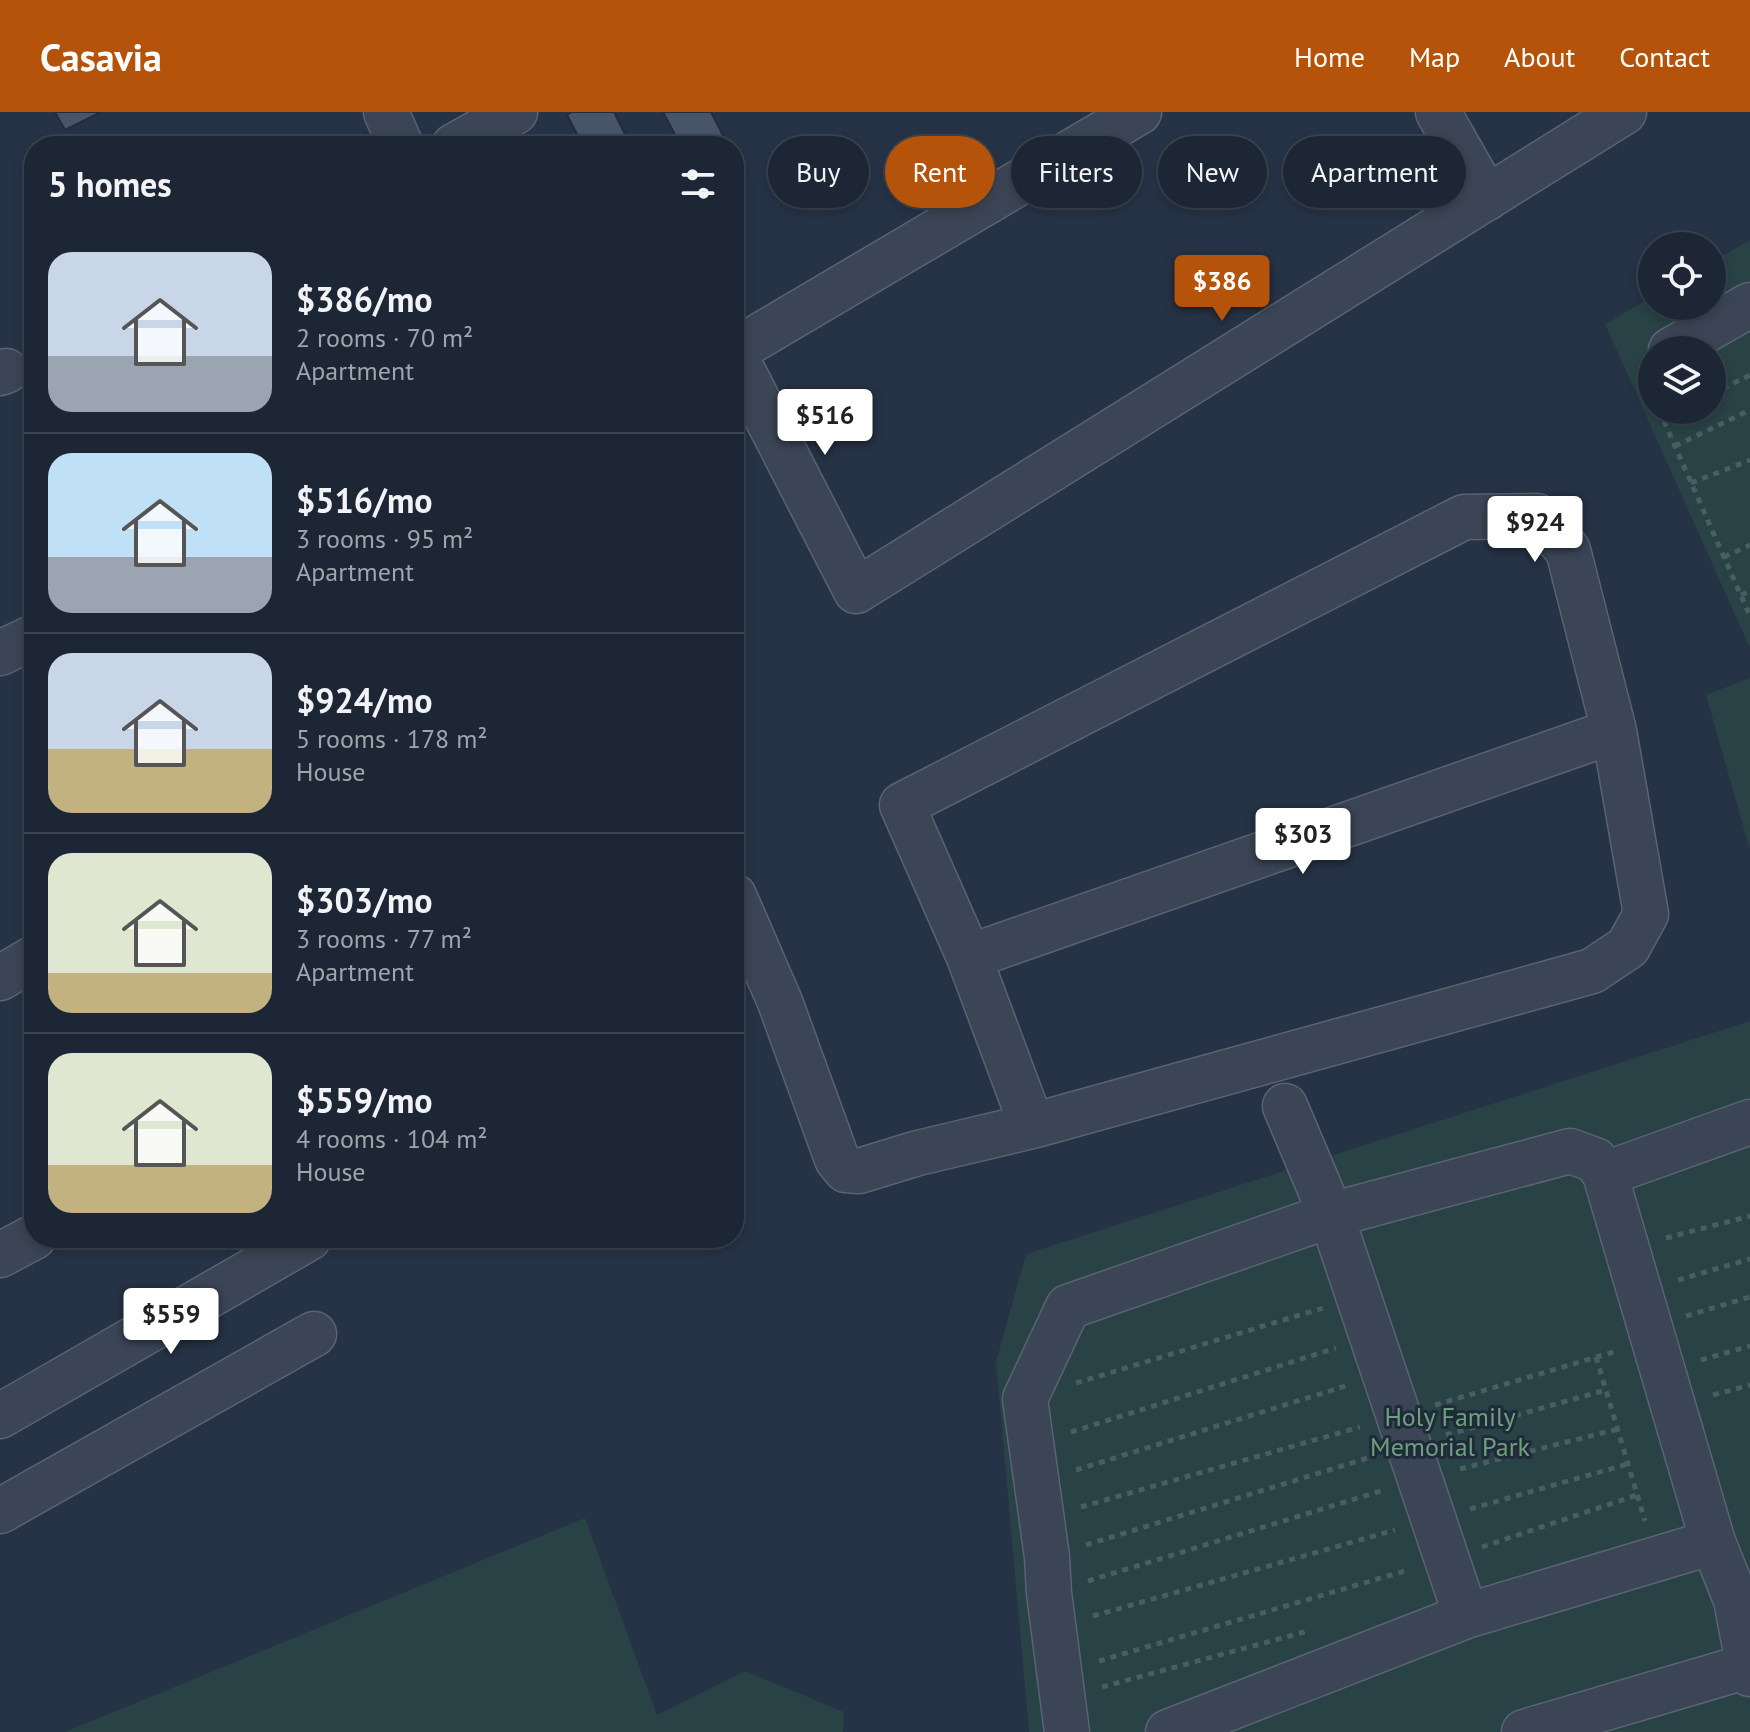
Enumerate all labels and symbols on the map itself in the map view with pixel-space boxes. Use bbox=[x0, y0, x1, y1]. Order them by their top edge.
pin: $386 bbox=[1175, 255, 1269, 323]
pin: $516 bbox=[778, 389, 872, 457]
pin: $924 bbox=[1488, 496, 1582, 564]
pin: $303 bbox=[1256, 808, 1350, 876]
pin: $559 bbox=[124, 1288, 218, 1356]
park label: Holy Family Memorial Park bbox=[1370, 1400, 1530, 1463]

